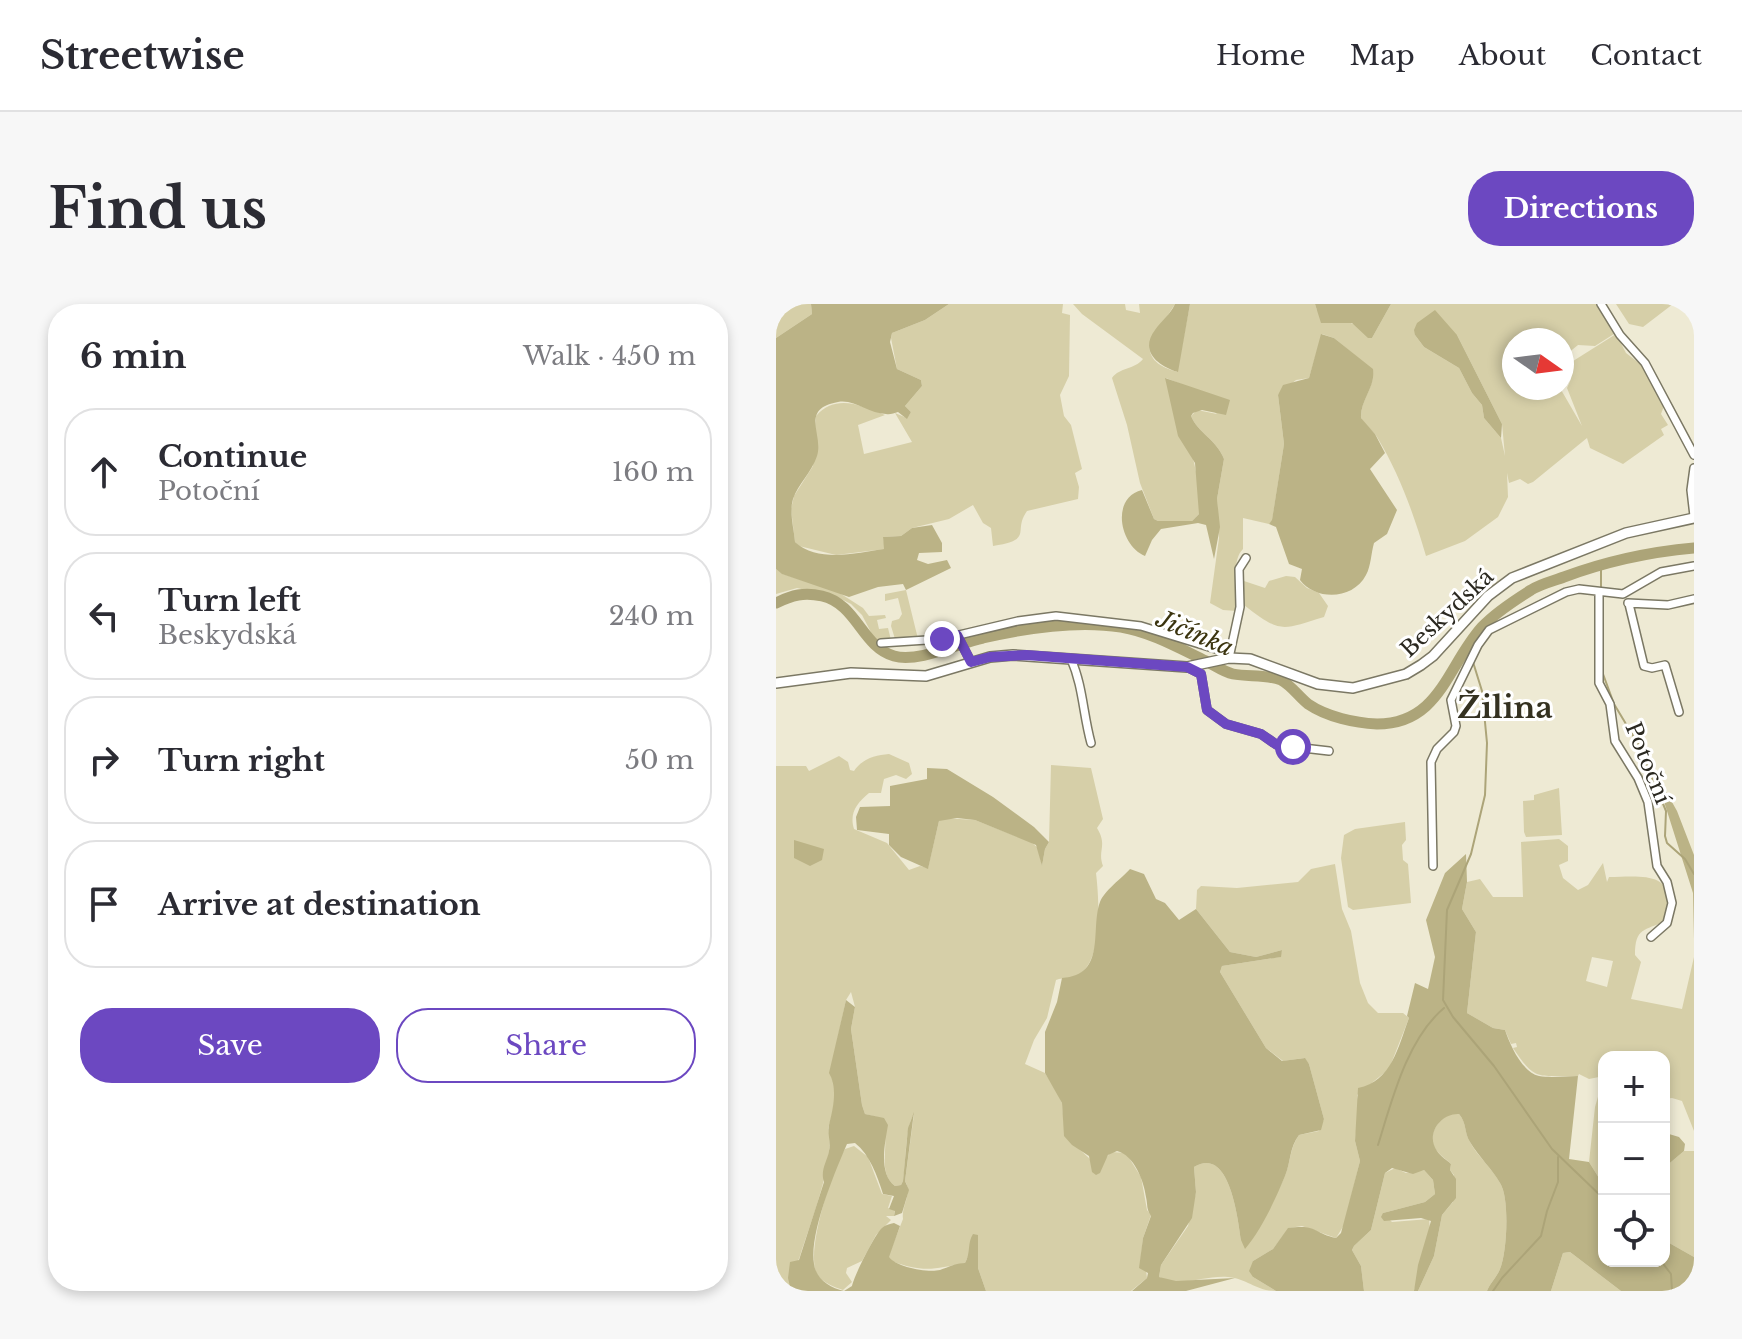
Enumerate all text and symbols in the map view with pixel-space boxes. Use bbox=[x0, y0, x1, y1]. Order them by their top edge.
text: Streetwise bbox=[40, 32, 245, 79]
text: Home bbox=[1216, 38, 1306, 73]
text: Map bbox=[1350, 38, 1415, 73]
text: About bbox=[1459, 38, 1546, 73]
text: Contact bbox=[1590, 38, 1702, 73]
button: Directions bbox=[1468, 171, 1694, 246]
text: Find us bbox=[48, 174, 267, 243]
north arrow bbox=[1502, 328, 1574, 400]
text: 6 min bbox=[80, 335, 187, 377]
text: Walk · 450 m bbox=[523, 340, 696, 372]
text: Continue bbox=[158, 438, 307, 475]
icon: ahead bbox=[82, 450, 126, 494]
text: 160 m bbox=[612, 456, 694, 488]
text: Potoční bbox=[158, 475, 260, 507]
street label: Beskydská bbox=[1395, 563, 1500, 663]
text: Turn left bbox=[158, 582, 301, 619]
icon: left bbox=[82, 594, 126, 638]
text: 240 m bbox=[609, 600, 694, 632]
water label: Jičínka bbox=[1151, 604, 1238, 662]
text: Beskydská bbox=[158, 619, 297, 651]
route end bbox=[924, 621, 960, 657]
district label: Žilina bbox=[1457, 689, 1553, 726]
street label: Potoční bbox=[1619, 718, 1677, 808]
route start bbox=[1275, 729, 1311, 765]
icon: right bbox=[82, 738, 126, 782]
text: Turn right bbox=[158, 742, 325, 779]
text: 50 m bbox=[625, 744, 694, 776]
icon: arrive bbox=[82, 882, 126, 926]
text: Arrive at destination bbox=[158, 886, 481, 923]
button: Save bbox=[80, 1008, 380, 1083]
button: Share bbox=[396, 1008, 696, 1083]
map controls bbox=[1598, 1051, 1670, 1267]
button: + bbox=[1598, 1051, 1670, 1123]
button: − bbox=[1598, 1123, 1670, 1195]
button: locate bbox=[1598, 1195, 1670, 1267]

